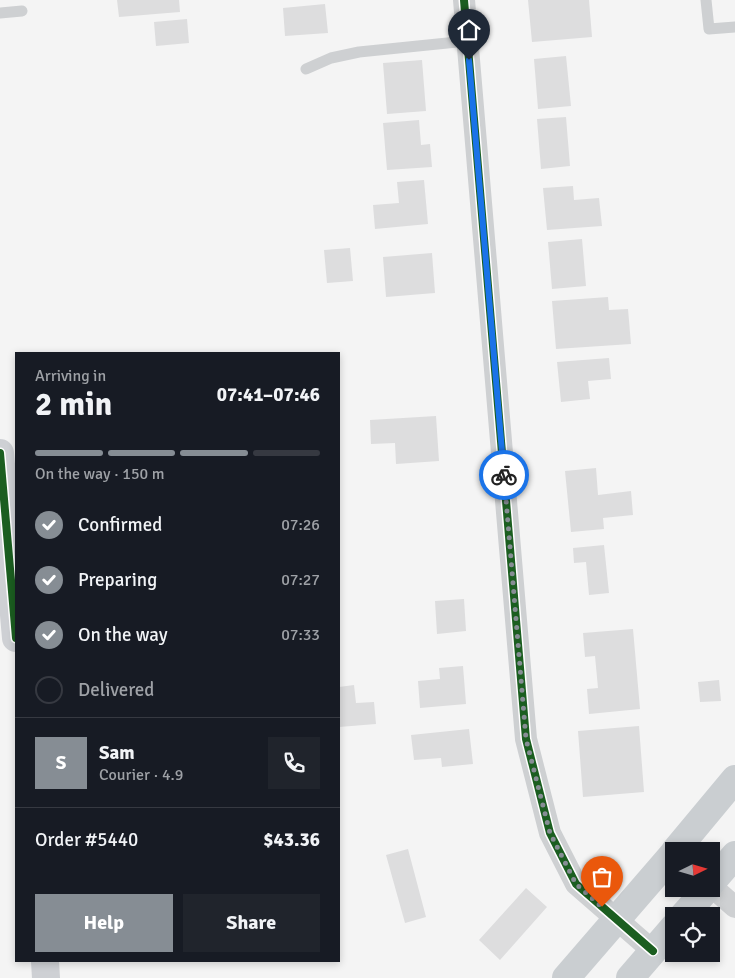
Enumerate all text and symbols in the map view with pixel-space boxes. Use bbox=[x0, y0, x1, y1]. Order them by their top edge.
pin bbox=[448, 9, 490, 60]
icon: home bbox=[455, 16, 483, 44]
text: Arriving in bbox=[35, 366, 106, 386]
text: 07:41–07:46 bbox=[217, 383, 320, 407]
text: 2 min bbox=[35, 385, 112, 424]
courier bbox=[479, 450, 529, 500]
icon: bike bbox=[490, 461, 518, 489]
text: On the way · 150 m bbox=[35, 464, 165, 484]
icon: check bbox=[35, 511, 63, 539]
text: Confirmed bbox=[78, 513, 162, 537]
text: 07:26 bbox=[281, 515, 320, 535]
icon: check bbox=[35, 566, 63, 594]
text: Preparing bbox=[78, 568, 157, 592]
text: 07:27 bbox=[281, 570, 320, 590]
icon: check bbox=[35, 621, 63, 649]
text: On the way bbox=[78, 623, 168, 647]
text: 07:33 bbox=[281, 625, 320, 645]
text: Delivered bbox=[78, 678, 154, 702]
button: phone bbox=[268, 737, 320, 789]
text: Sam bbox=[99, 741, 135, 765]
text: S bbox=[56, 751, 66, 775]
text: Courier · 4.9 bbox=[99, 765, 183, 785]
text: Order #5440 bbox=[35, 828, 138, 852]
text: $43.36 bbox=[263, 828, 320, 852]
north arrow bbox=[665, 842, 720, 898]
map controls bbox=[665, 842, 720, 962]
pin bbox=[581, 856, 623, 907]
icon: bag bbox=[588, 863, 616, 891]
button: Help bbox=[35, 894, 173, 952]
button: Share bbox=[183, 894, 320, 952]
button: locate bbox=[665, 907, 720, 962]

